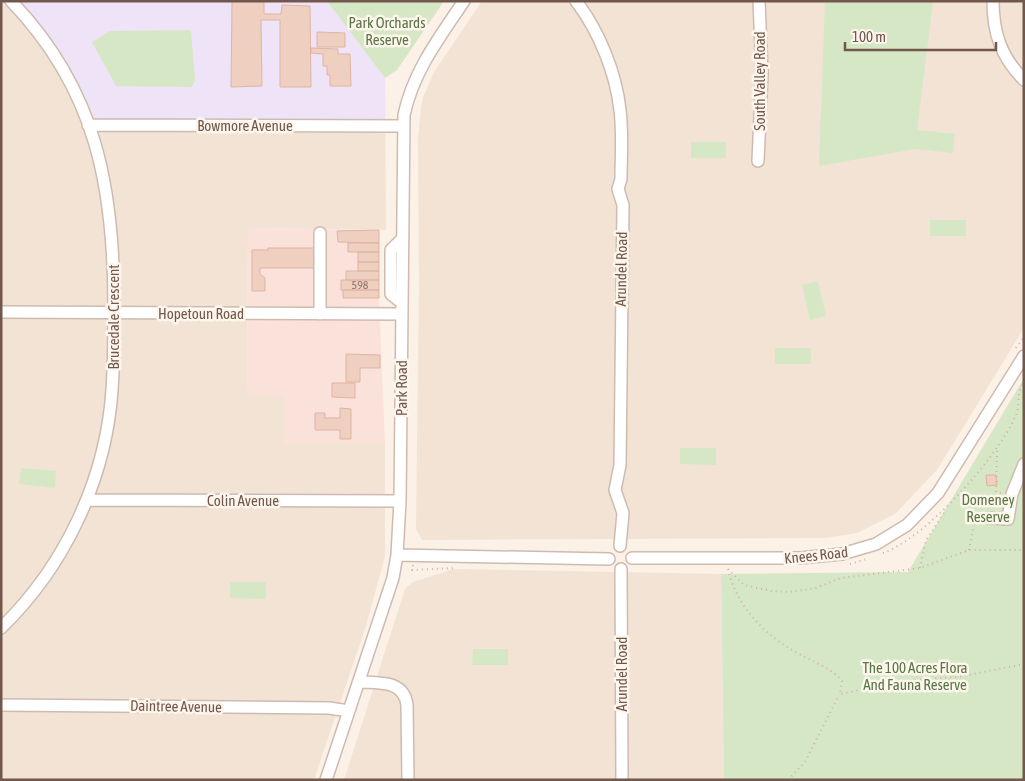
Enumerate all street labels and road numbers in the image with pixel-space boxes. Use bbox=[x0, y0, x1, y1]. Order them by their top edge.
street label: South Valley Road bbox=[751, 31, 768, 131]
street label: Bowmore Avenue bbox=[197, 117, 293, 134]
street label: Arundel Road bbox=[612, 231, 630, 307]
street label: Brucedale Crescent bbox=[105, 264, 122, 370]
street label: Hopetoun Road bbox=[158, 305, 244, 322]
street label: Park Road bbox=[393, 360, 410, 416]
street label: Colin Avenue bbox=[207, 492, 279, 509]
street label: Knees Road bbox=[783, 543, 849, 567]
street label: Arundel Road bbox=[613, 637, 630, 711]
street label: Daintree Avenue bbox=[130, 697, 222, 715]

